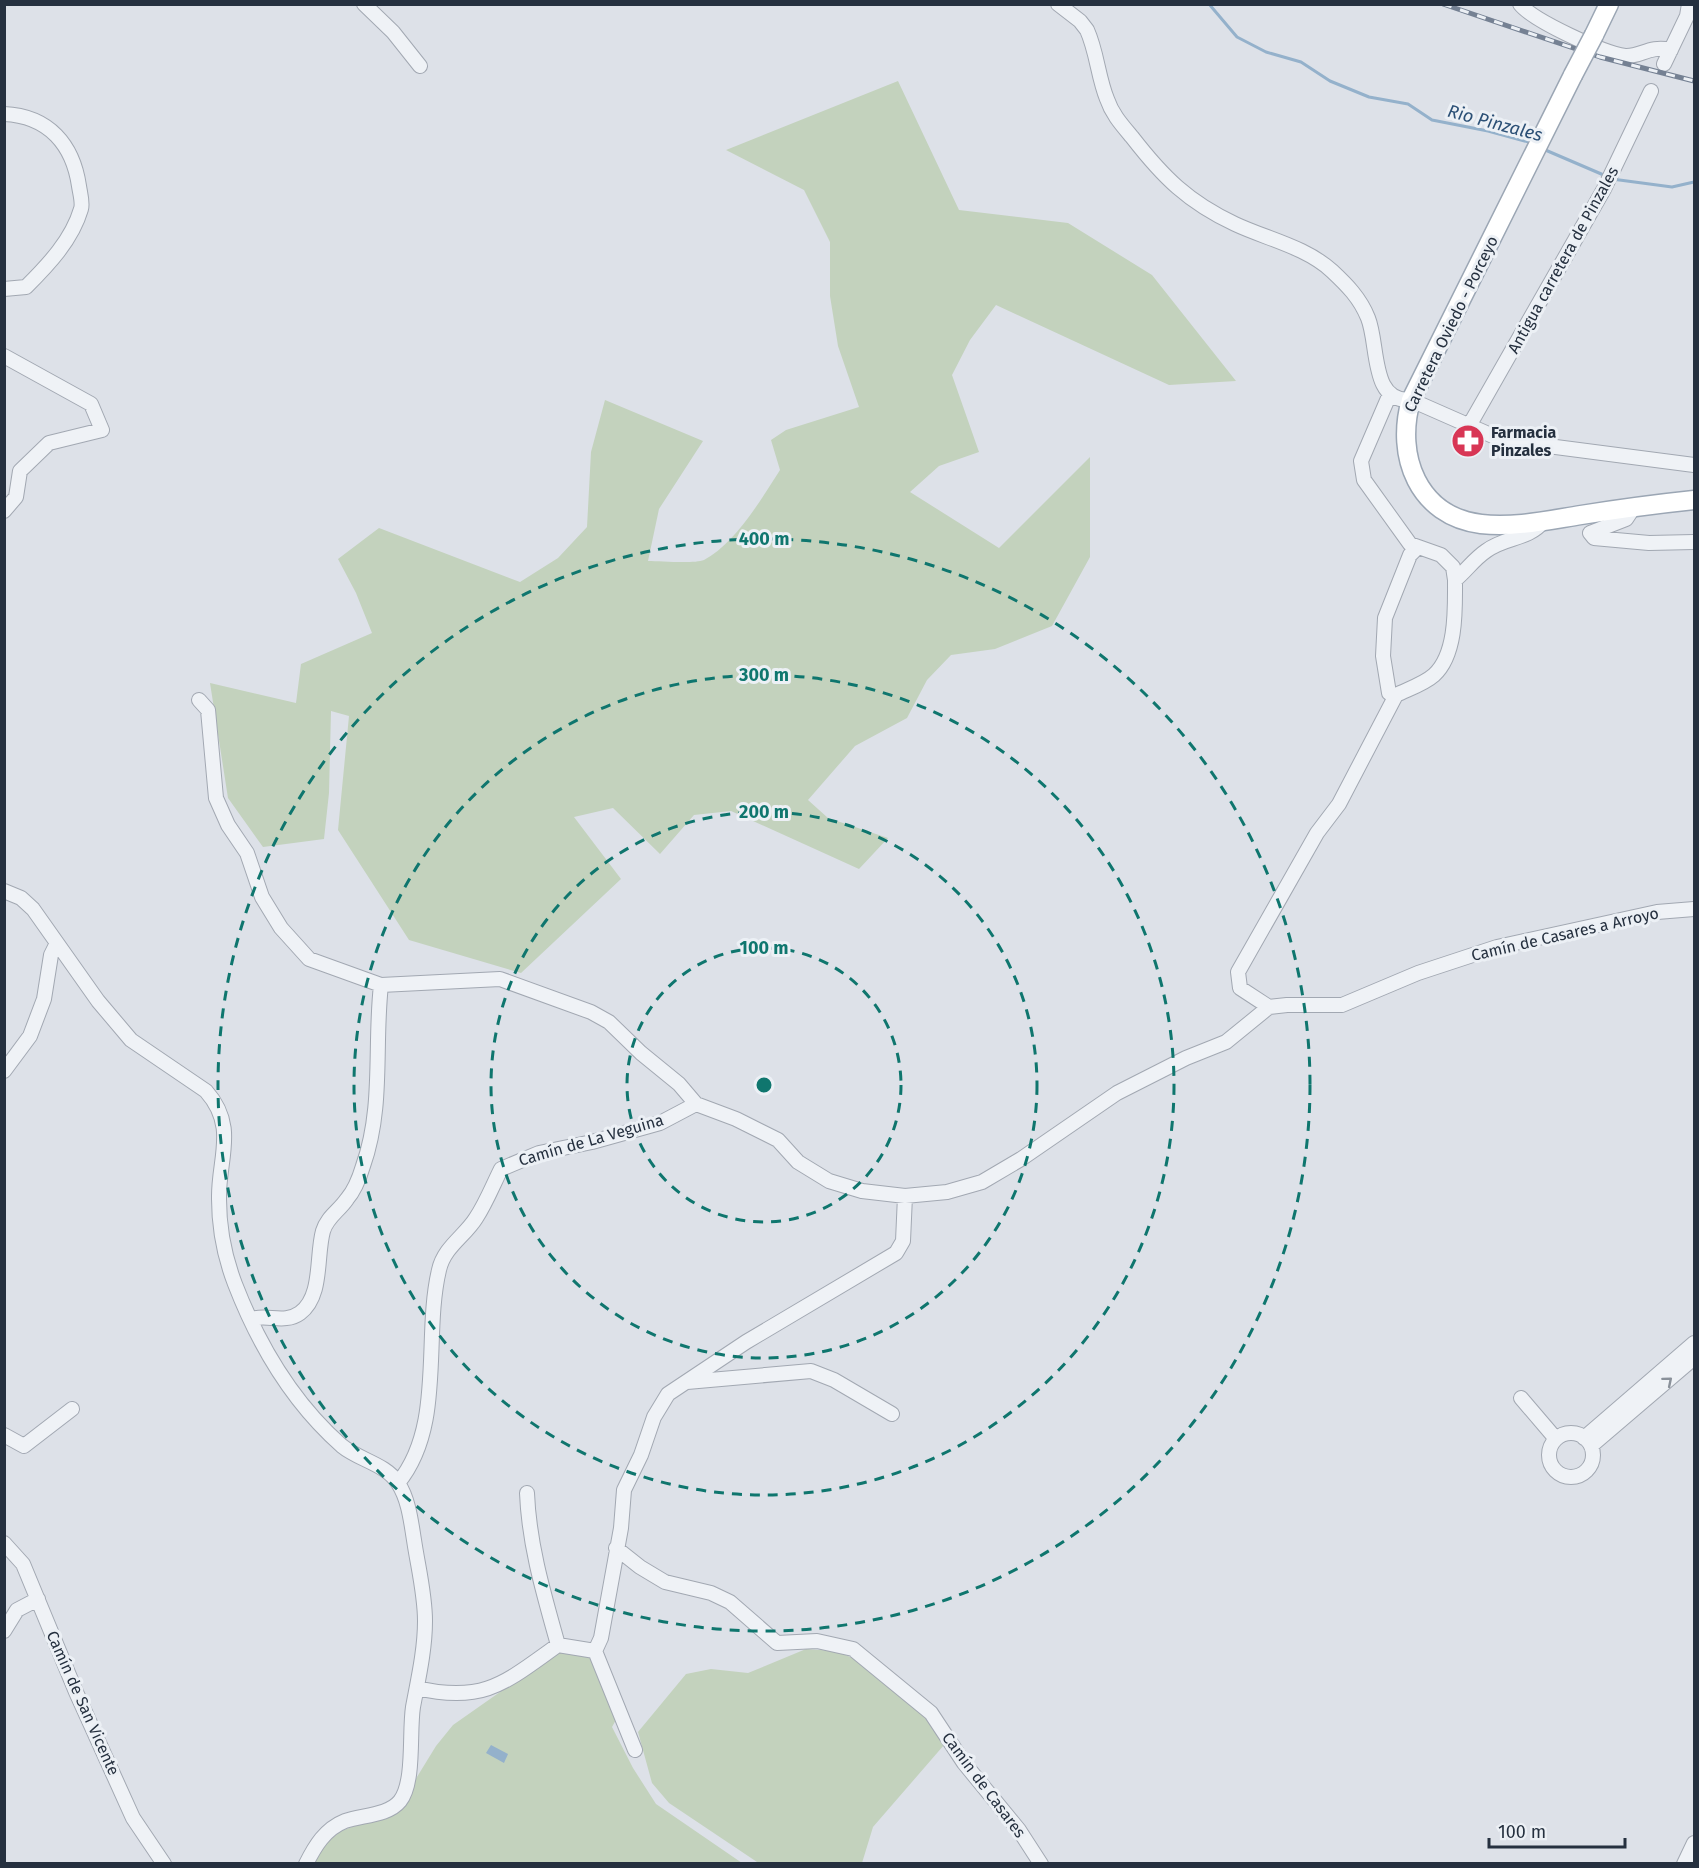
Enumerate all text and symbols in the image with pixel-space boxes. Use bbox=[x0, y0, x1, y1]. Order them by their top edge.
water label: Rio Pinzales bbox=[1445, 100, 1545, 146]
street label: Antigua carretera de Pinzales bbox=[1504, 163, 1622, 357]
street label: Carretera Oviedo - Porceyo bbox=[1400, 233, 1502, 415]
pharmacy icon: Farmacia Pinzales bbox=[1450, 423, 1486, 459]
place label: Farmacia Pinzales bbox=[1491, 423, 1556, 460]
text: 400 m bbox=[739, 528, 789, 550]
text: 300 m bbox=[738, 664, 789, 686]
text: 200 m bbox=[739, 801, 789, 823]
street label: Camín de Casares a Arroyo bbox=[1469, 903, 1661, 965]
text: 100 m bbox=[740, 937, 788, 959]
centre of rings bbox=[754, 1075, 774, 1095]
street label: Camín de La Veguina bbox=[516, 1110, 666, 1170]
one-way arrow bbox=[1661, 1377, 1672, 1388]
street label: Camín de San Vicente bbox=[43, 1628, 123, 1778]
street label: Camín de Casares bbox=[938, 1729, 1030, 1841]
scale bar bbox=[1489, 1811, 1626, 1849]
text: 100 m bbox=[1498, 1821, 1546, 1843]

